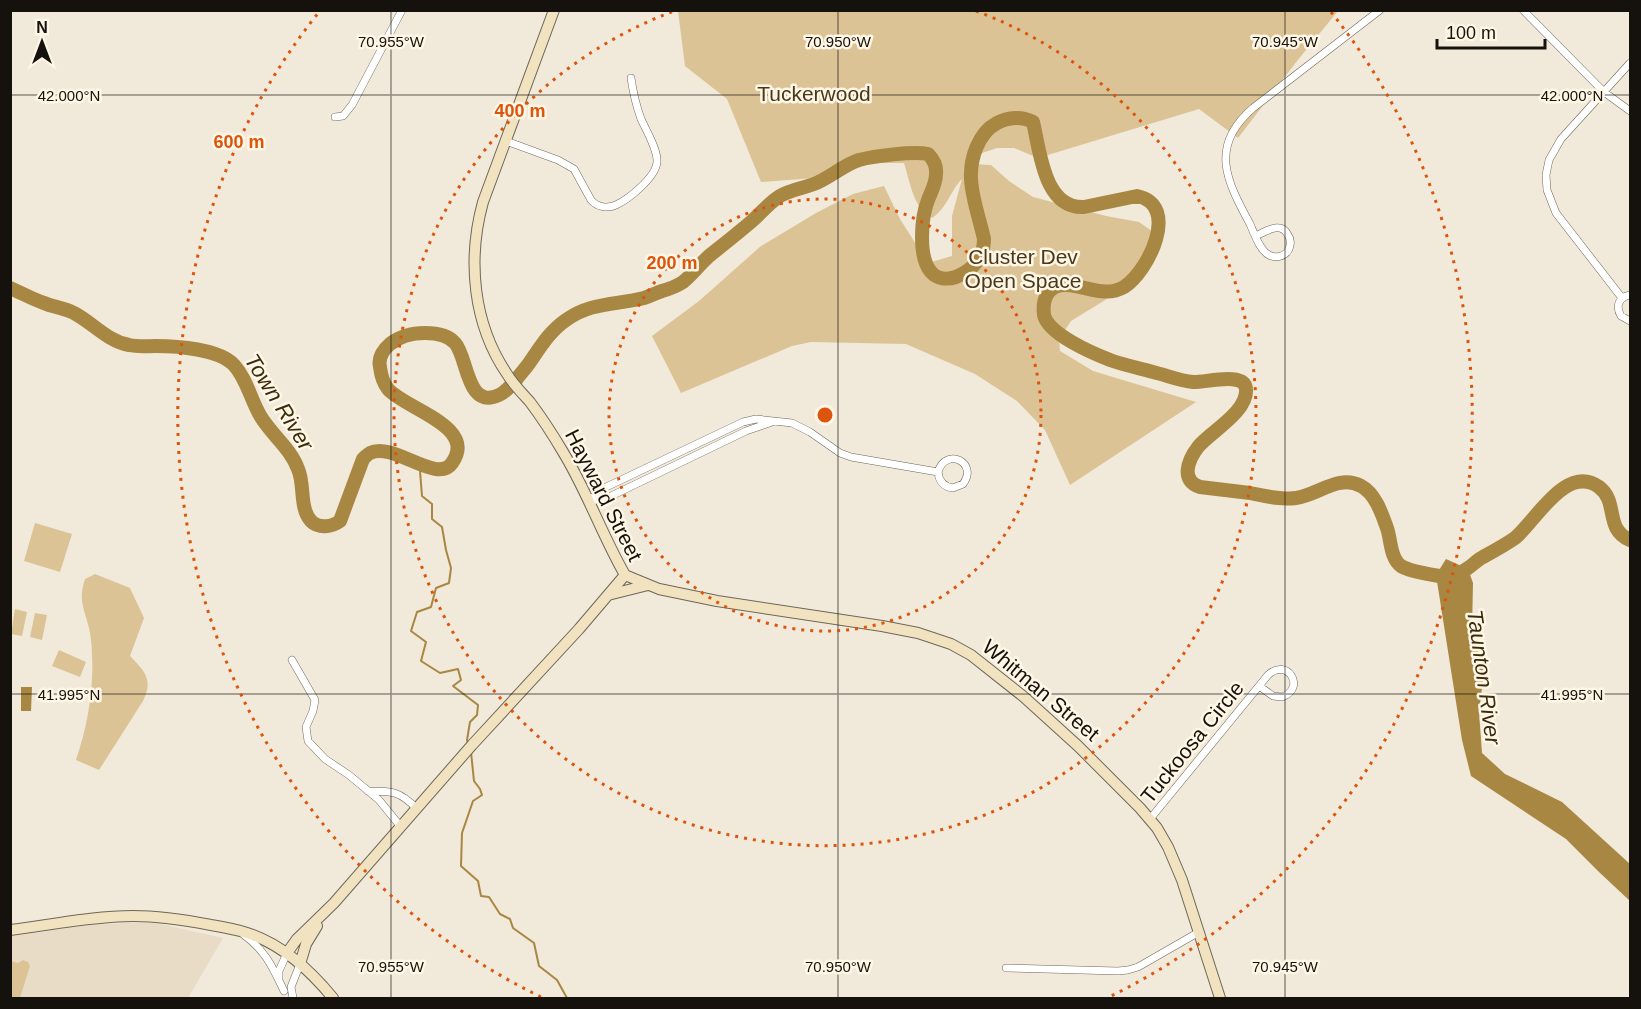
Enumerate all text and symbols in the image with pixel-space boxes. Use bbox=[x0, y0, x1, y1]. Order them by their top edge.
north arrow bbox=[12, 12, 72, 72]
scale bar bbox=[1437, 12, 1545, 50]
text: N bbox=[36, 19, 48, 36]
text: 100 m bbox=[1446, 23, 1496, 43]
text: 70.955°W bbox=[358, 33, 425, 50]
text: 70.950°W bbox=[805, 33, 872, 50]
text: 70.945°W bbox=[1252, 33, 1319, 50]
park label: Tuckerwood bbox=[757, 82, 871, 105]
text: 42.000°N bbox=[38, 87, 100, 104]
text: 42.000°N bbox=[1541, 87, 1603, 104]
text: 400 m bbox=[494, 101, 546, 121]
text: 600 m bbox=[213, 132, 265, 152]
park label: Cluster Dev Open Space bbox=[965, 245, 1081, 292]
text: 200 m bbox=[646, 253, 698, 273]
water label: Town River bbox=[239, 349, 319, 456]
centre of rings bbox=[815, 405, 835, 425]
street label: Hayward Street bbox=[561, 425, 647, 565]
water label: Taunton River bbox=[1462, 608, 1506, 748]
street label: Whitman Street bbox=[978, 635, 1104, 745]
street label: Tuckoosa Circle bbox=[1136, 677, 1248, 807]
text: 41.995°N bbox=[38, 686, 100, 703]
text: 41.995°N bbox=[1541, 686, 1603, 703]
text: 70.955°W bbox=[358, 958, 425, 975]
text: 70.950°W bbox=[805, 958, 872, 975]
text: 70.945°W bbox=[1252, 958, 1319, 975]

